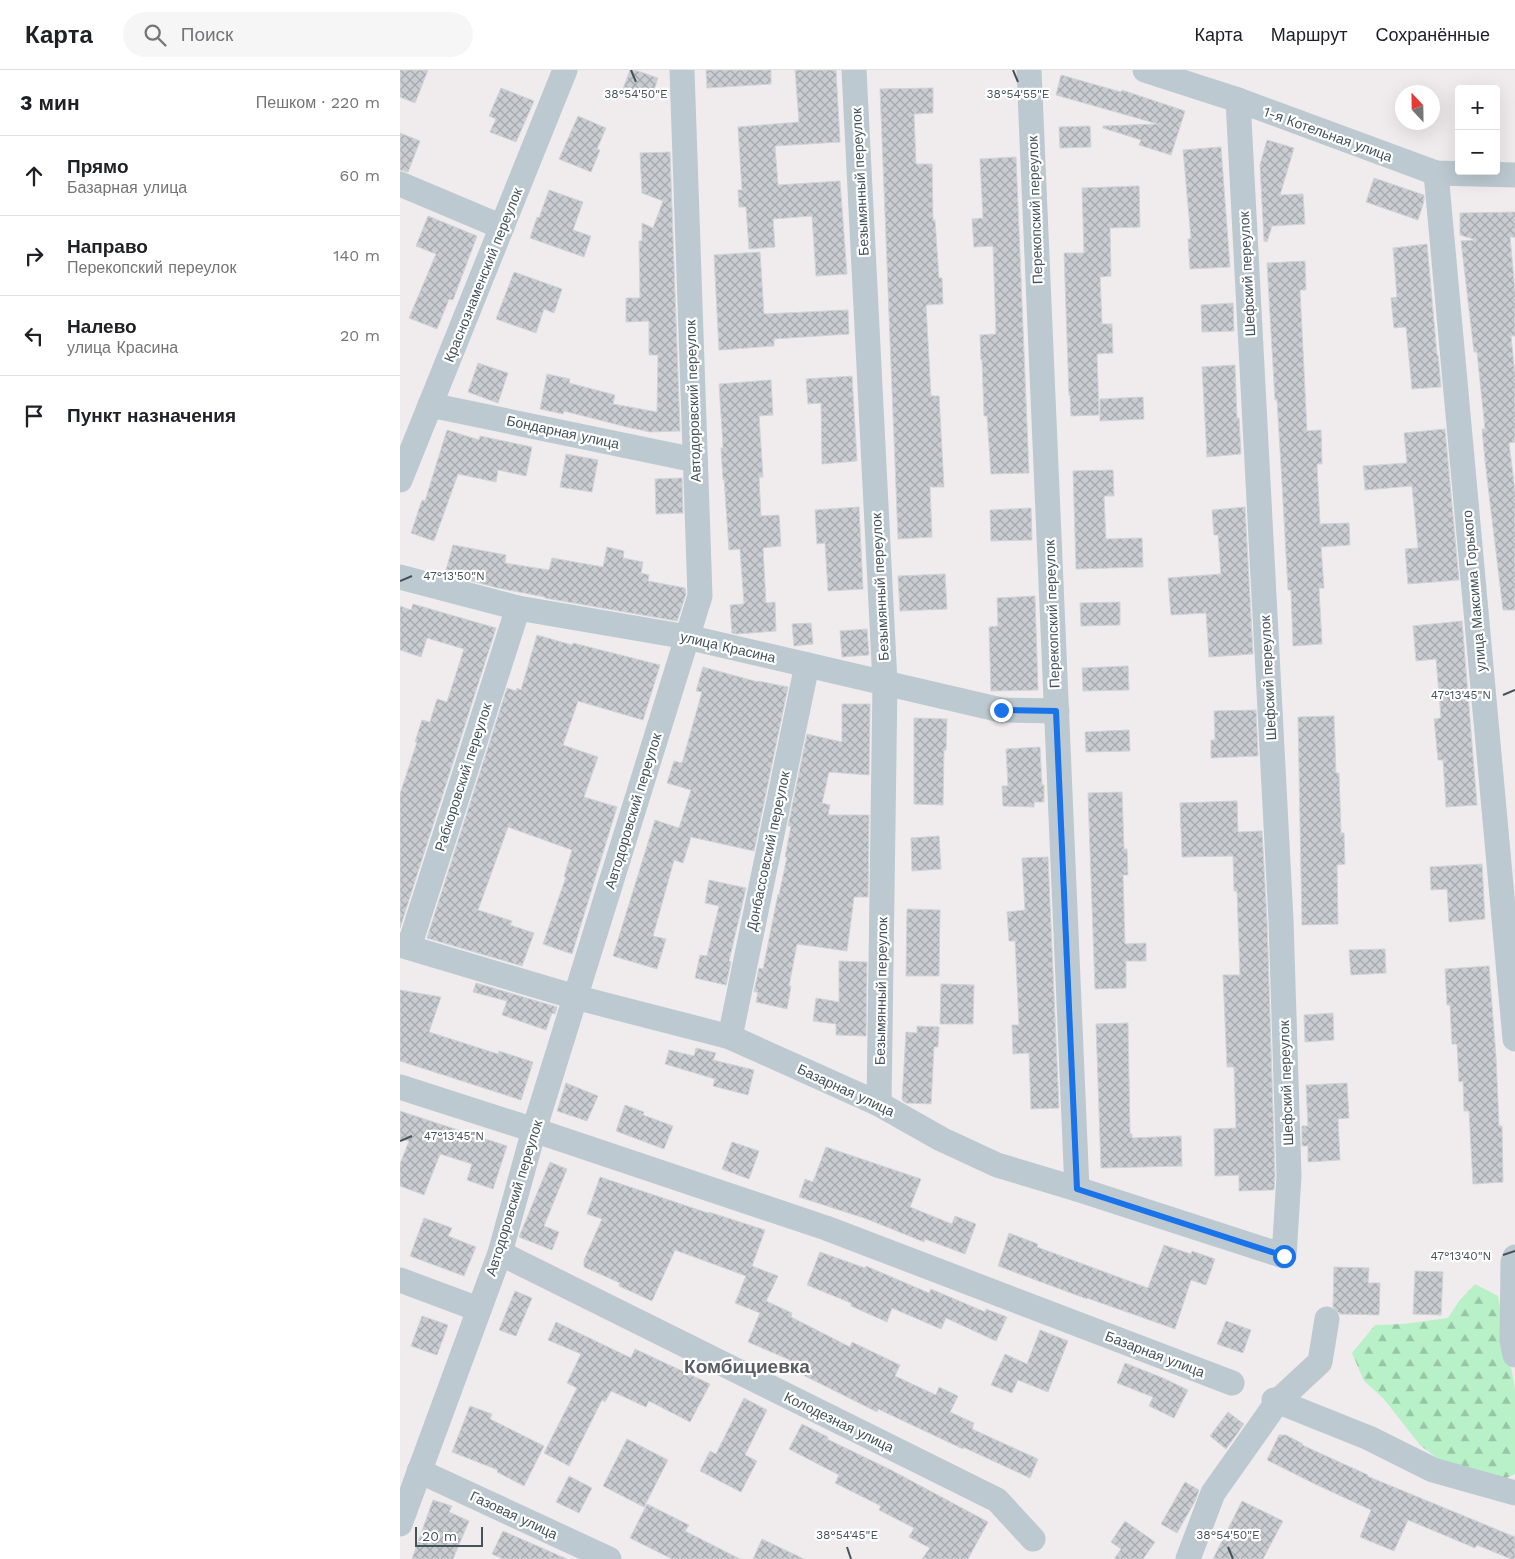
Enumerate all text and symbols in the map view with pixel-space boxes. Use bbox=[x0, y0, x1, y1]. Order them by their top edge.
search box bbox=[123, 12, 473, 57]
text: Карта bbox=[25, 21, 93, 49]
icon: search bbox=[141, 21, 169, 49]
text: Поиск bbox=[181, 23, 233, 46]
text: Карта bbox=[1195, 24, 1243, 45]
text: Маршрут bbox=[1271, 24, 1347, 45]
text: Сохранённые bbox=[1375, 24, 1490, 45]
north arrow bbox=[1395, 85, 1440, 130]
map controls bbox=[1455, 85, 1500, 175]
button: + bbox=[1455, 85, 1500, 130]
text: 38°54'50"E bbox=[604, 87, 668, 101]
text: 38°54'55"E bbox=[987, 87, 1050, 101]
text: 3 мин bbox=[20, 90, 80, 115]
text: Пешком · 220 m bbox=[256, 93, 380, 112]
street label: 1-я Котельная улица bbox=[1261, 103, 1395, 165]
street label: Безымянный переулок bbox=[848, 107, 872, 256]
button: − bbox=[1455, 130, 1500, 175]
street label: Перекопский переулок bbox=[1024, 135, 1046, 284]
text: Прямо bbox=[67, 155, 129, 178]
icon: ahead bbox=[20, 162, 48, 190]
text: 60 m bbox=[340, 166, 380, 185]
text: Базарная улица bbox=[67, 178, 187, 197]
street label: Краснознаменский переулок bbox=[441, 185, 526, 364]
street label: Шефский переулок bbox=[1236, 210, 1258, 337]
text: Направо bbox=[67, 235, 148, 258]
icon: right bbox=[20, 242, 48, 270]
text: 140 m bbox=[333, 246, 380, 265]
text: Перекопский переулок bbox=[67, 258, 237, 277]
text: Налево bbox=[67, 315, 137, 338]
street label: Автодоровский переулок bbox=[682, 319, 704, 482]
icon: left bbox=[20, 322, 48, 350]
text: 20 m bbox=[340, 326, 380, 345]
text: улица Красина bbox=[67, 338, 178, 357]
icon: arrive bbox=[20, 402, 48, 430]
text: Пункт назначения bbox=[67, 404, 236, 427]
street label: Бондарная улица bbox=[505, 412, 621, 452]
street label: улица Максима Горького bbox=[1459, 509, 1489, 673]
street label: Безымянный переулок bbox=[868, 512, 892, 661]
street label: Перекопский переулок bbox=[1041, 539, 1063, 688]
text: 47°13'50"N bbox=[423, 569, 485, 583]
street label: Шефский переулок bbox=[1257, 614, 1279, 741]
street label: улица Красина bbox=[679, 628, 777, 666]
text: 47°13'45"N bbox=[1431, 688, 1491, 702]
route end bbox=[990, 699, 1013, 722]
street label: Рабкоровский переулок bbox=[431, 700, 495, 853]
street label: Автодоровский переулок bbox=[602, 730, 665, 891]
street label: Донбассовский переулок bbox=[743, 769, 793, 932]
street label: Безымянный переулок bbox=[872, 916, 890, 1065]
street label: Шефский переулок bbox=[1276, 1019, 1296, 1146]
street label: Базарная улица bbox=[795, 1061, 897, 1120]
street label: Автодоровский переулок bbox=[483, 1117, 546, 1278]
text: 47°13'45"N bbox=[424, 1129, 484, 1143]
route start bbox=[1273, 1245, 1296, 1268]
text: 47°13'40"N bbox=[1431, 1249, 1491, 1263]
street label: Базарная улица bbox=[1103, 1328, 1207, 1380]
district label: Комбициевка bbox=[684, 1355, 810, 1378]
street label: Колодезная улица bbox=[782, 1389, 897, 1456]
street label: Газовая улица bbox=[468, 1488, 560, 1542]
scale bar bbox=[415, 1524, 482, 1547]
text: 20 m bbox=[422, 1528, 457, 1544]
text: 38°54'45"E bbox=[816, 1528, 878, 1542]
text: 38°54'50"E bbox=[1196, 1528, 1260, 1542]

